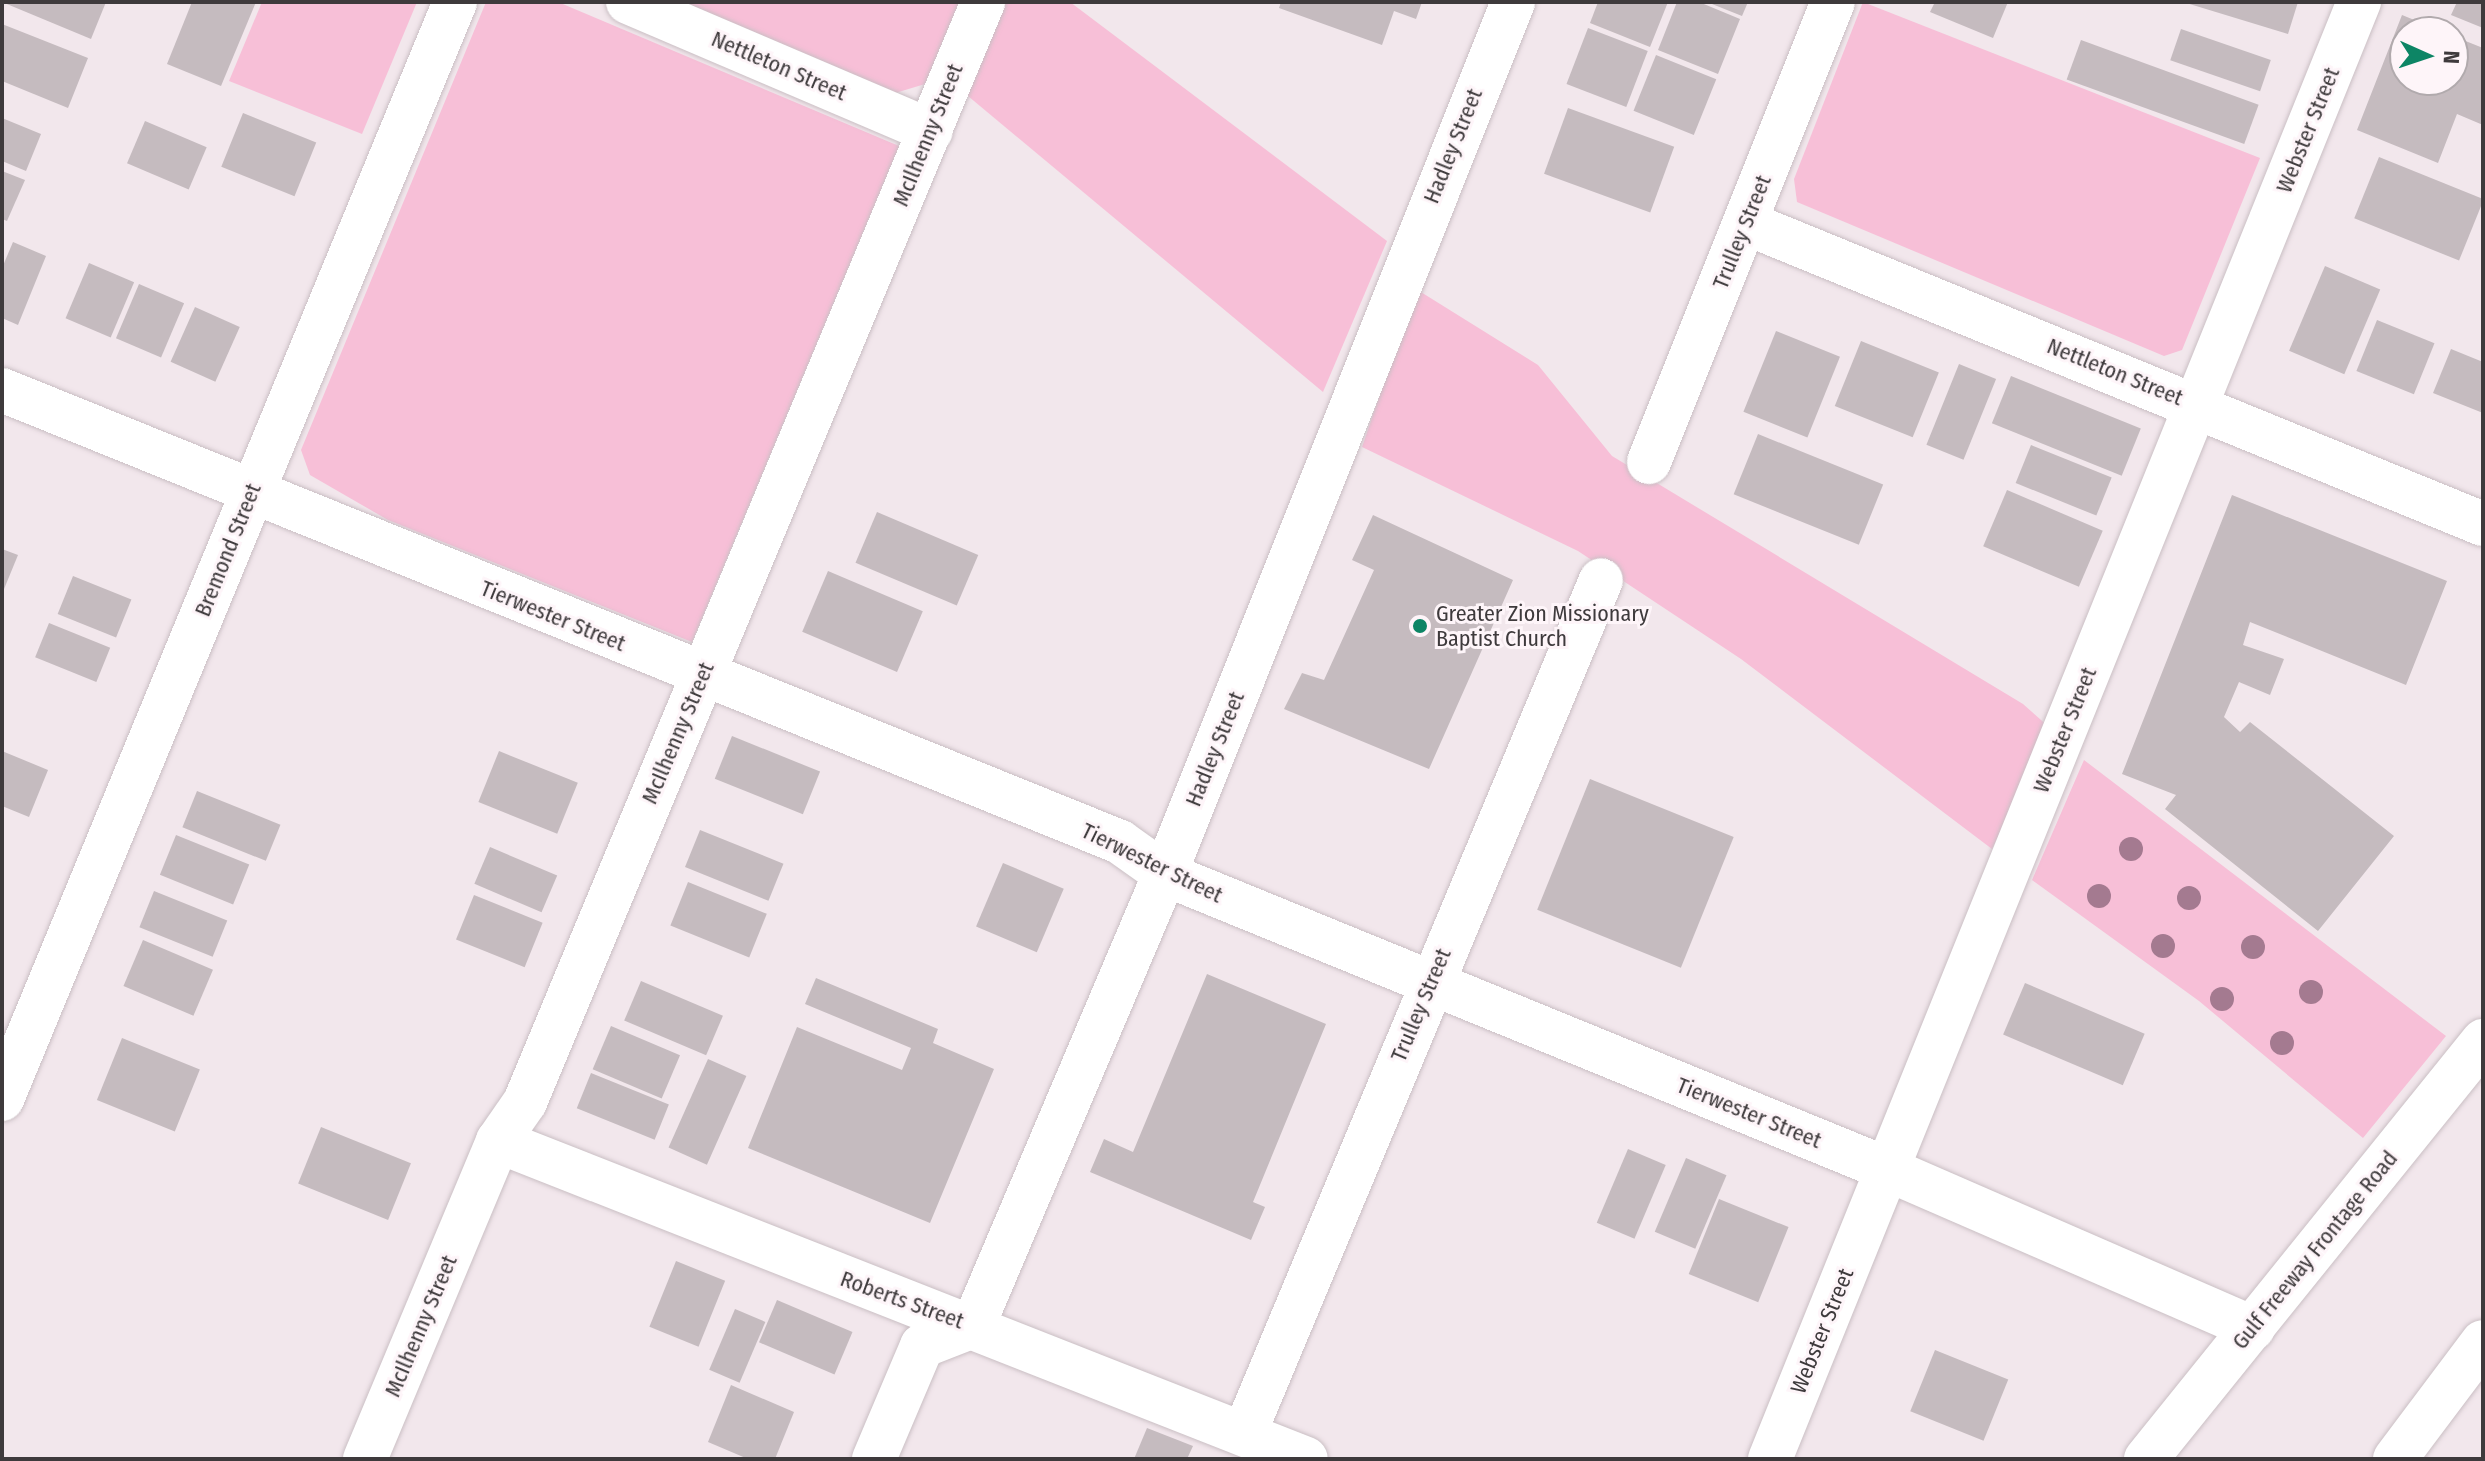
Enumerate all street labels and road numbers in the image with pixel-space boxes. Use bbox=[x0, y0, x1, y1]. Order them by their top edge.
street label: Nettleton Street bbox=[707, 26, 851, 106]
street label: McIlhenny Street bbox=[887, 60, 969, 210]
street label: Webster Street bbox=[2271, 63, 2345, 197]
street label: Hadley Street bbox=[1418, 85, 1488, 207]
street label: Trulley Street bbox=[1707, 171, 1777, 293]
street label: Nettleton Street bbox=[2043, 333, 2187, 411]
street label: Bremond Street bbox=[189, 480, 267, 620]
street label: Tierwester Street bbox=[477, 575, 629, 657]
street label: McIlhenny Street bbox=[636, 658, 720, 808]
street label: Webster Street bbox=[2028, 663, 2102, 797]
street label: Hadley Street bbox=[1180, 688, 1250, 810]
street label: Tierwester Street bbox=[1077, 817, 1227, 909]
street label: Trulley Street bbox=[1385, 945, 1457, 1065]
street label: Tierwester Street bbox=[1673, 1072, 1825, 1154]
street label: Gulf Freeway Frontage Road bbox=[2227, 1146, 2403, 1354]
street label: McIlhenny Street bbox=[379, 1251, 463, 1401]
street label: Webster Street bbox=[1785, 1264, 1859, 1398]
street label: Roberts Street bbox=[837, 1265, 967, 1335]

